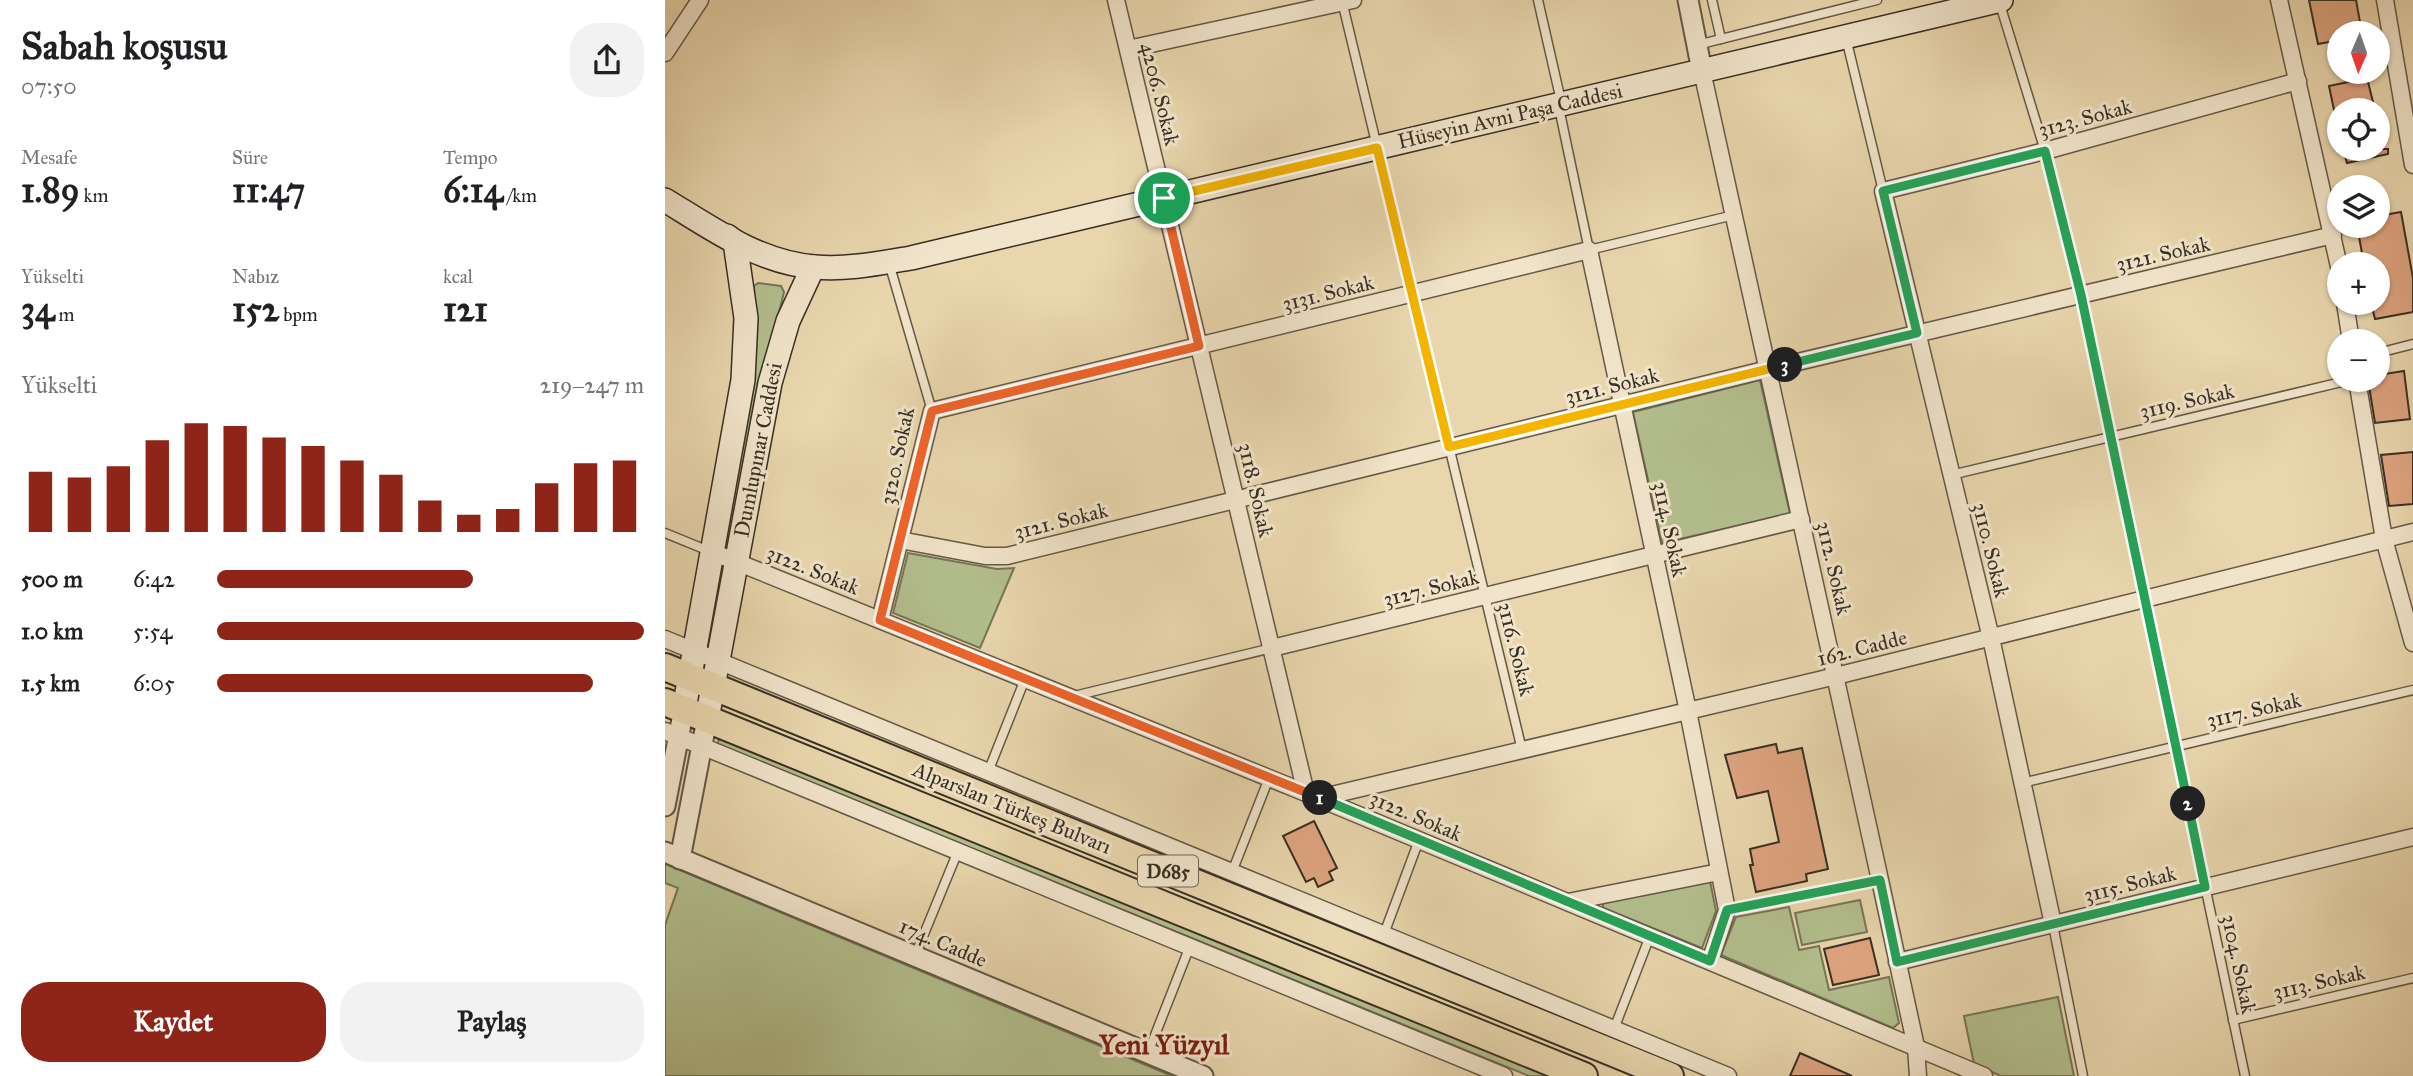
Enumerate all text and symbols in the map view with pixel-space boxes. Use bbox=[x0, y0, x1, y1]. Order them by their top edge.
north arrow bbox=[2327, 21, 2391, 84]
map controls bbox=[2327, 21, 2390, 392]
text: Sabah koşusu bbox=[21, 23, 228, 69]
button: share bbox=[570, 23, 644, 97]
street label: 4206. Sokak bbox=[1135, 40, 1185, 148]
text: 07:50 bbox=[21, 72, 77, 100]
street label: Hüseyin Avni Paşa Caddesi bbox=[1395, 77, 1625, 155]
street label: 3123. Sokak bbox=[2036, 93, 2135, 143]
button: locate bbox=[2327, 98, 2390, 161]
text: Mesafe bbox=[21, 146, 77, 169]
text: Süre bbox=[232, 146, 268, 169]
text: Tempo bbox=[443, 146, 498, 169]
pin bbox=[1134, 168, 1194, 228]
text: 1.89 bbox=[21, 169, 80, 212]
text: 11:47 bbox=[232, 169, 305, 212]
text: 6:14 bbox=[443, 169, 503, 212]
button: layers bbox=[2327, 175, 2390, 238]
icon: arrive bbox=[1145, 179, 1183, 217]
text: km bbox=[80, 184, 108, 207]
text: /km bbox=[503, 184, 537, 207]
street label: 3121. Sokak bbox=[2114, 231, 2213, 277]
button: + bbox=[2327, 252, 2390, 315]
text: Yükselti bbox=[21, 265, 84, 288]
text: Nabız bbox=[232, 265, 279, 288]
text: kcal bbox=[443, 265, 473, 288]
street label: 3131. Sokak bbox=[1280, 269, 1377, 317]
text: 34 bbox=[21, 288, 55, 331]
text: 152 bbox=[232, 288, 279, 331]
text: 121 bbox=[443, 288, 488, 331]
text: m bbox=[55, 303, 75, 326]
text: bpm bbox=[279, 303, 318, 326]
button: − bbox=[2327, 329, 2390, 392]
pin: 3 bbox=[1767, 348, 1803, 382]
text: 3 bbox=[1781, 353, 1788, 376]
street label: Dumlupınar Caddesi bbox=[728, 360, 788, 540]
street label: 3121. Sokak bbox=[1563, 362, 1662, 410]
text: Yükselti bbox=[21, 371, 97, 399]
text: 219–247 m bbox=[540, 371, 644, 399]
street label: 3119. Sokak bbox=[2137, 377, 2237, 424]
street label: 3120. Sokak bbox=[874, 405, 920, 507]
street label: 3118. Sokak bbox=[1233, 440, 1280, 540]
street label: 3114. Sokak bbox=[1647, 479, 1693, 579]
street label: 3121. Sokak bbox=[1012, 497, 1111, 545]
street label: 3110. Sokak bbox=[1967, 500, 2015, 600]
street label: 3112. Sokak bbox=[1811, 518, 1857, 618]
street label: 3122. Sokak bbox=[763, 540, 863, 600]
street label: 3127. Sokak bbox=[1381, 564, 1482, 612]
text: 500 m bbox=[21, 565, 83, 593]
text: 6:42 bbox=[133, 565, 175, 593]
street label: 3116. Sokak bbox=[1492, 599, 1540, 699]
text: 1.0 km bbox=[21, 617, 83, 645]
text: 5:54 bbox=[133, 617, 172, 645]
street label: 162. Cadde bbox=[1814, 624, 1910, 672]
text: 1.5 km bbox=[21, 669, 80, 697]
text: 6:05 bbox=[133, 669, 175, 697]
street label: 3117. Sokak bbox=[2204, 686, 2304, 733]
street label: Alparslan Türkeş Bulvarı bbox=[908, 756, 1115, 860]
pin: 1 bbox=[1303, 780, 1337, 816]
street label: 3122. Sokak bbox=[1366, 785, 1466, 847]
text: 1 bbox=[1316, 786, 1323, 809]
pin: 2 bbox=[2171, 786, 2205, 822]
text: 2 bbox=[2183, 792, 2192, 815]
road number: D685 bbox=[1138, 856, 1198, 886]
street label: 3115. Sokak bbox=[2081, 860, 2179, 908]
street label: 3104. Sokak bbox=[2216, 912, 2262, 1016]
street label: 174. Cadde bbox=[895, 913, 991, 973]
street label: 3113. Sokak bbox=[2271, 959, 2368, 1005]
button: Kaydet bbox=[21, 982, 326, 1062]
button: Paylaş bbox=[340, 982, 644, 1062]
district label: Yeni Yüzyıl bbox=[1098, 1027, 1230, 1062]

